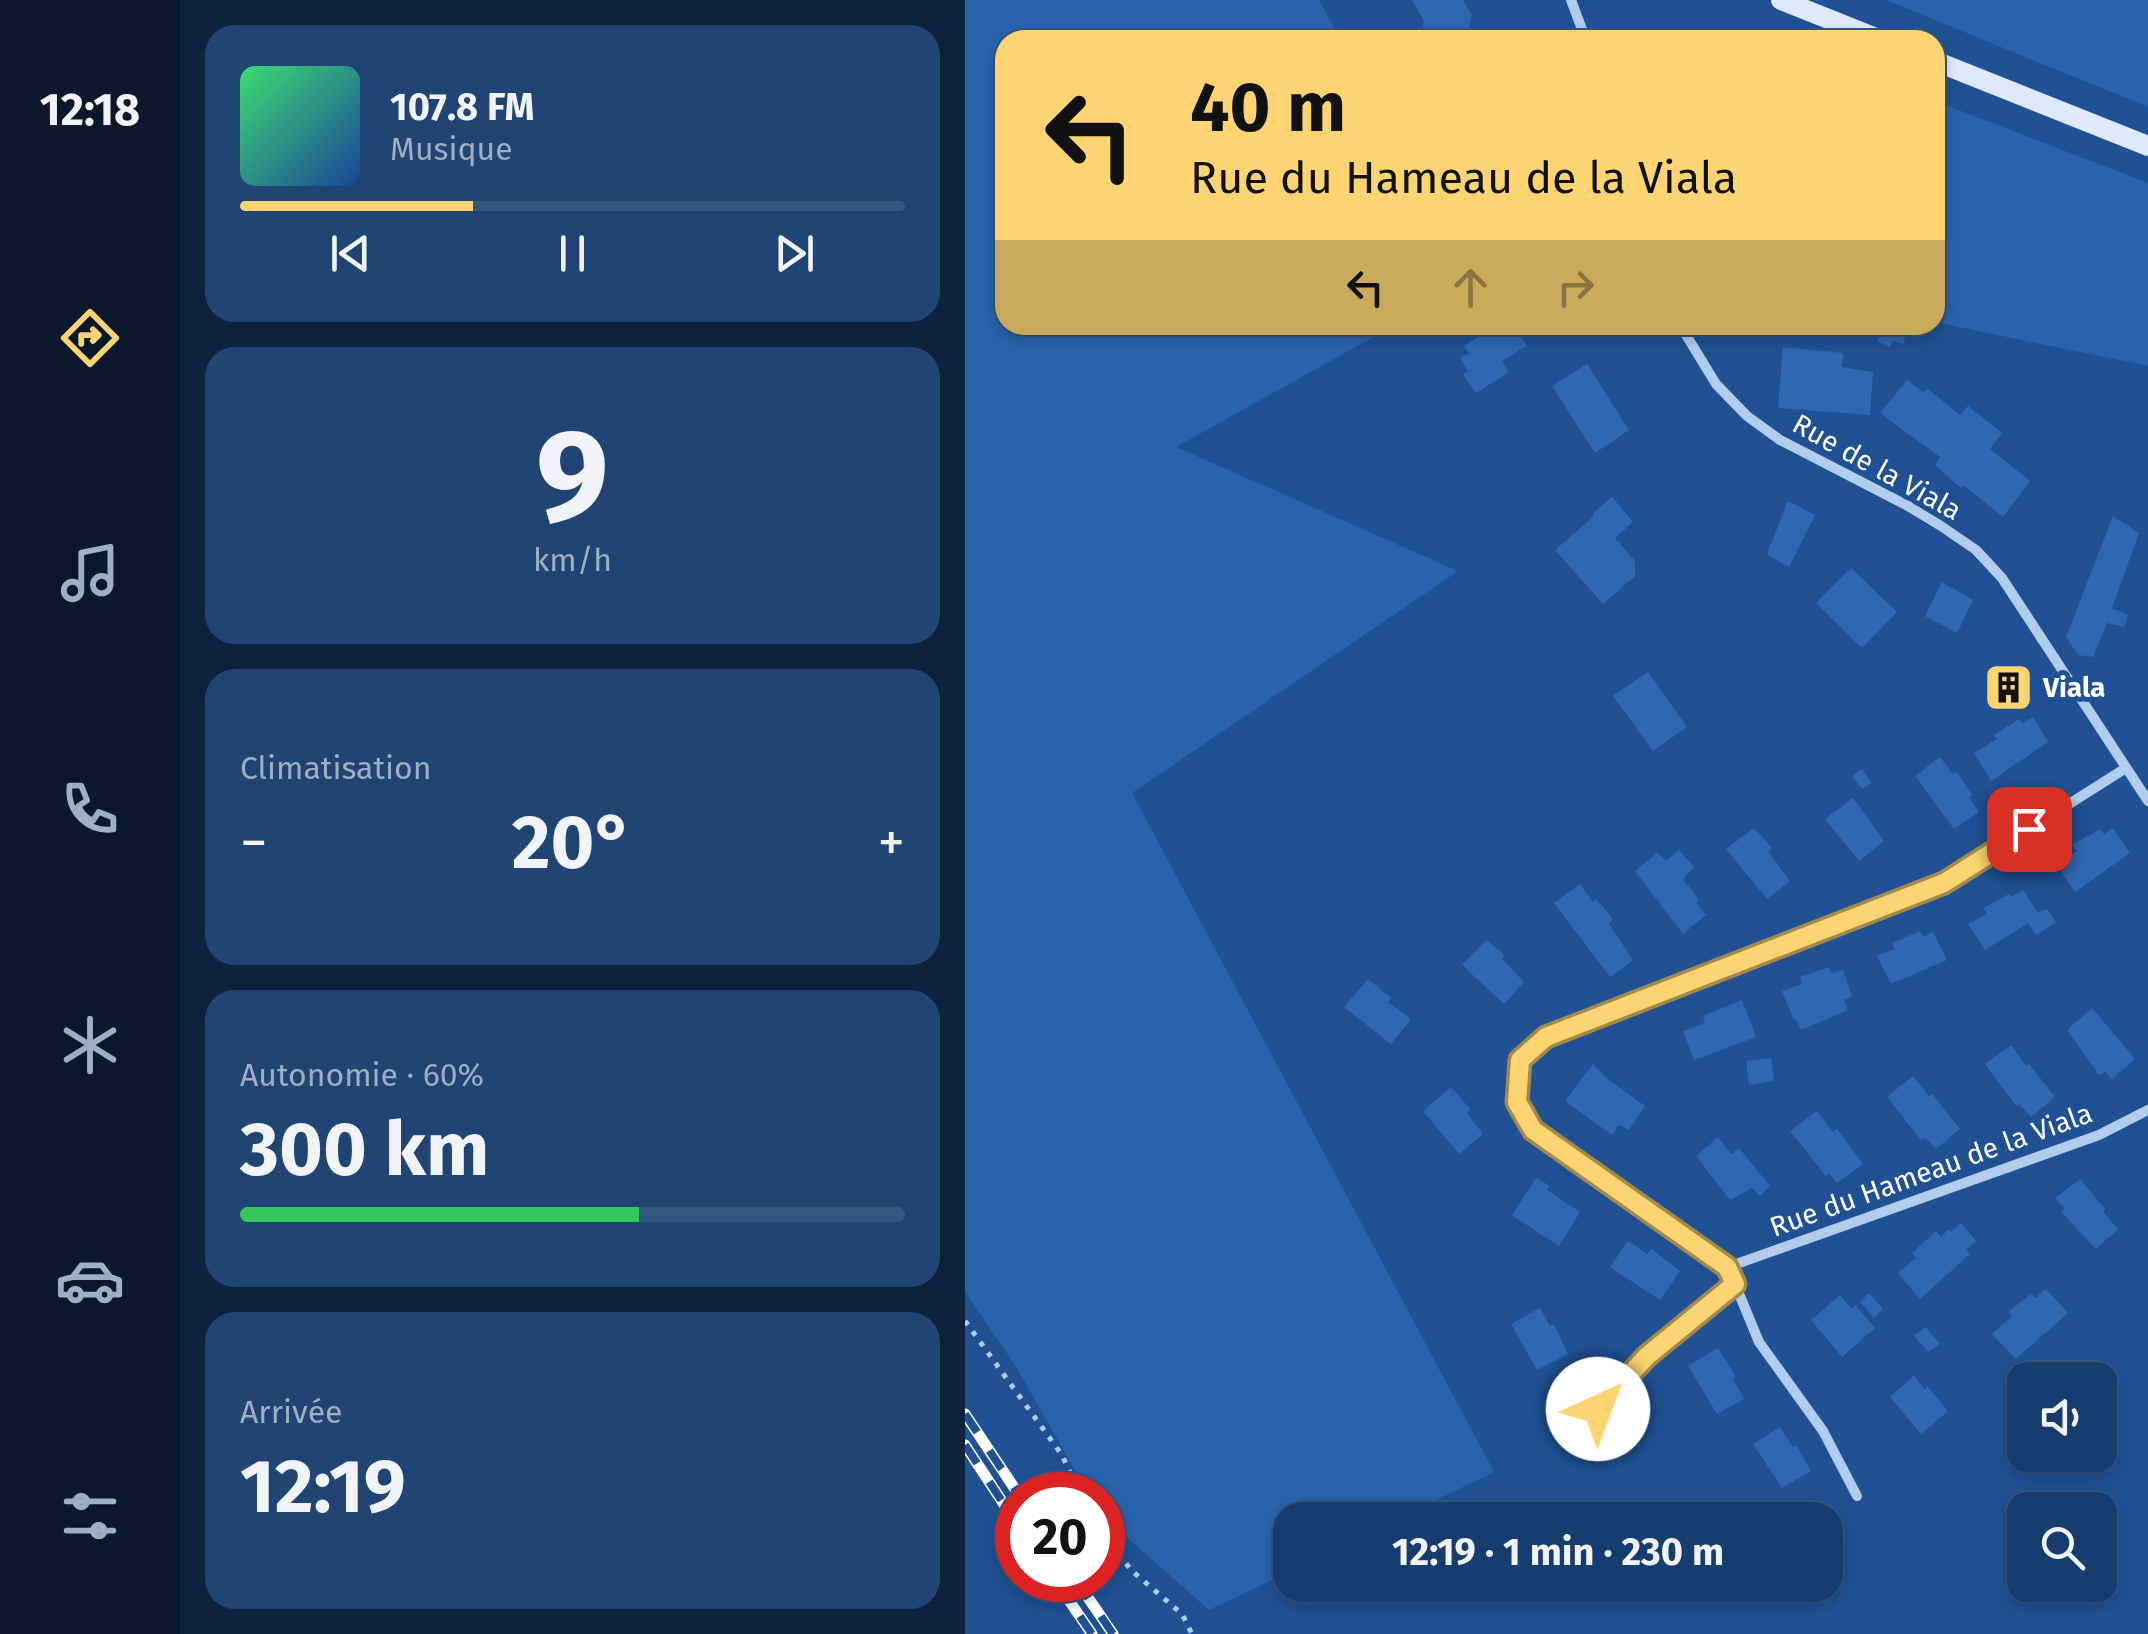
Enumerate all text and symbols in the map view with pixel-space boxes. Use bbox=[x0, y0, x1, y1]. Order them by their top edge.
text: 40 m bbox=[1190, 66, 1346, 150]
icon: left bbox=[1025, 70, 1155, 200]
text: 12:18 bbox=[40, 83, 140, 137]
text: 107.8 FM bbox=[390, 84, 534, 130]
text: Musique bbox=[390, 130, 513, 168]
text: Rue du Hameau de la Viala bbox=[1190, 151, 1737, 205]
icon: previous bbox=[323, 226, 378, 281]
icon: pause bbox=[545, 226, 600, 281]
icon: next bbox=[767, 226, 822, 281]
icon: left bbox=[1338, 260, 1393, 315]
icon: ahead bbox=[1443, 260, 1498, 315]
icon: right bbox=[1548, 260, 1603, 315]
icon: directions bbox=[55, 303, 125, 373]
text: 9 bbox=[536, 398, 609, 554]
street label: Rue de la Viala bbox=[1787, 407, 1967, 527]
icon: music bbox=[55, 538, 125, 608]
text: km/h bbox=[533, 541, 612, 579]
building icon: Viala bbox=[1982, 661, 2034, 713]
place label: Viala bbox=[2042, 671, 2105, 704]
text: Climatisation bbox=[240, 749, 431, 787]
icon: phone bbox=[55, 774, 125, 844]
pin bbox=[1987, 787, 2072, 872]
text: 20° bbox=[512, 798, 633, 888]
icon: arrive bbox=[2002, 802, 2057, 857]
text: − bbox=[240, 810, 268, 876]
text: + bbox=[878, 810, 905, 876]
icon: climate bbox=[55, 1010, 125, 1080]
text: Autonomie · 60% bbox=[240, 1056, 484, 1094]
street label: Rue du Hameau de la Viala bbox=[1765, 1096, 2097, 1244]
text: 300 km bbox=[240, 1105, 489, 1195]
icon: car bbox=[55, 1245, 125, 1315]
position arrow bbox=[1546, 1357, 1650, 1461]
map controls bbox=[2007, 1362, 2117, 1602]
button: sound bbox=[2007, 1362, 2117, 1472]
text: Arrivée bbox=[240, 1393, 343, 1431]
text: 12:19 bbox=[240, 1442, 406, 1532]
speed limit sign: 20 bbox=[995, 1472, 1125, 1602]
icon: filters bbox=[55, 1481, 125, 1551]
button: search bbox=[2007, 1492, 2117, 1602]
text: 12:19 · 1 min · 230 m bbox=[1392, 1529, 1724, 1575]

